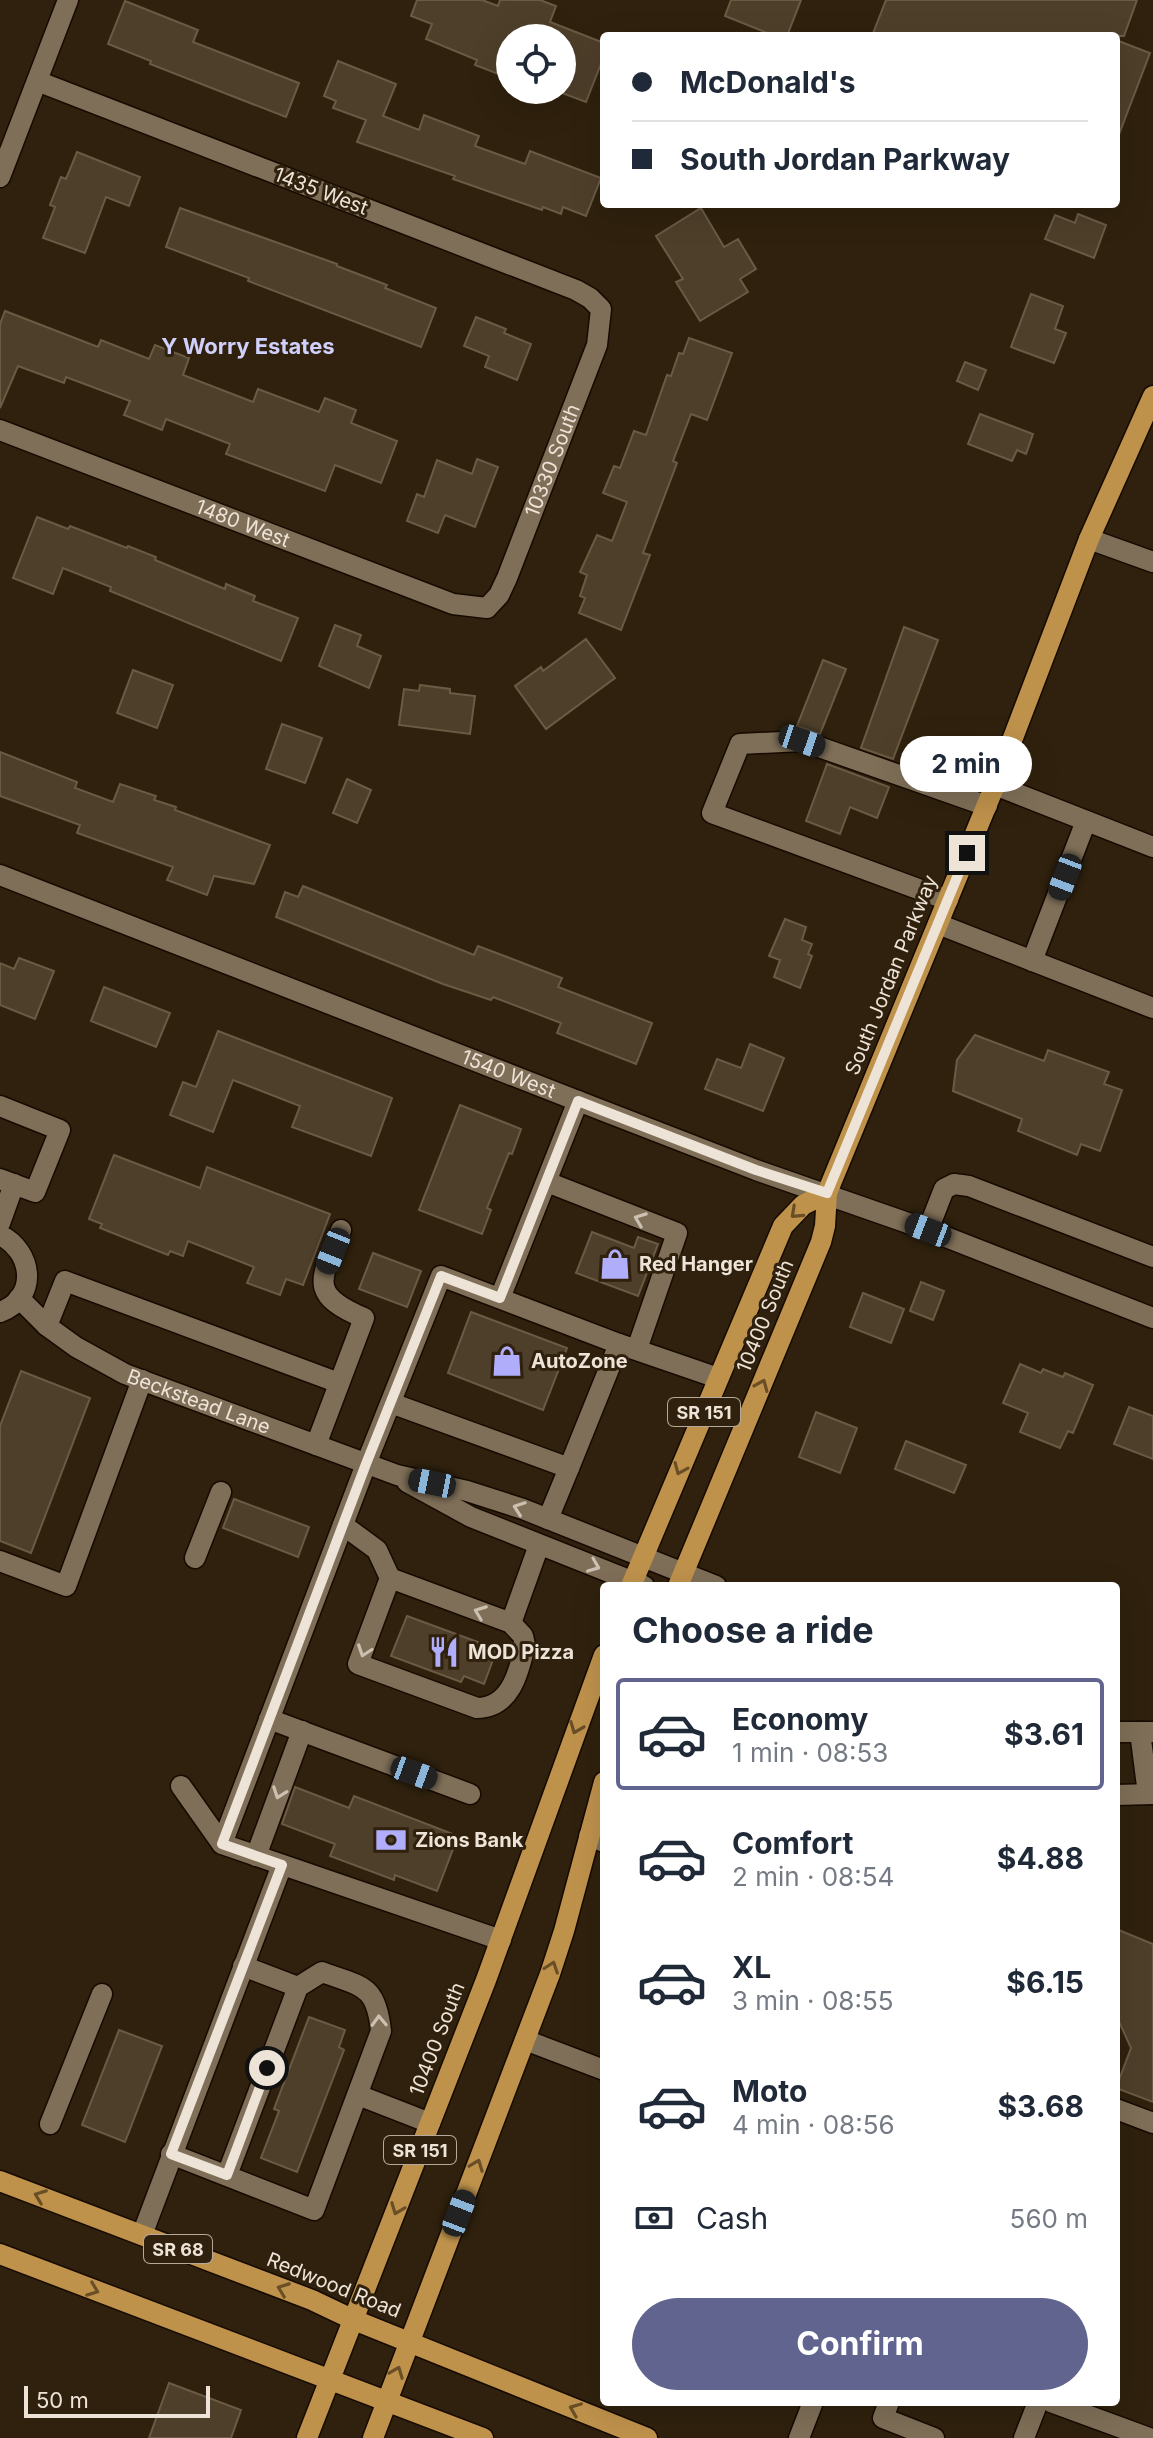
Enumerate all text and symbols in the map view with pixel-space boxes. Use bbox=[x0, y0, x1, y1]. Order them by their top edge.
map controls bbox=[496, 24, 576, 104]
button: locate bbox=[496, 24, 576, 104]
text: McDonald's bbox=[680, 64, 856, 100]
text: South Jordan Parkway bbox=[680, 141, 1010, 177]
street label: 1435 West bbox=[271, 162, 372, 220]
district label: Y Worry Estates bbox=[161, 333, 335, 359]
street label: 10330 South bbox=[520, 401, 585, 520]
street label: 1480 West bbox=[192, 494, 294, 552]
car bbox=[775, 722, 829, 760]
callout: 2 min bbox=[901, 737, 1033, 793]
text: 2 min bbox=[931, 748, 1001, 779]
route end bbox=[949, 835, 985, 871]
car bbox=[1045, 850, 1085, 904]
street label: South Jordan Parkway bbox=[840, 872, 942, 1078]
street label: 1540 West bbox=[458, 1045, 559, 1103]
one-way arrow bbox=[791, 1203, 805, 1218]
car bbox=[901, 1210, 955, 1250]
one-way arrow bbox=[634, 1212, 648, 1229]
car bbox=[313, 1224, 353, 1278]
shop icon: Red Hanger bbox=[598, 1247, 632, 1281]
place label: Red Hanger bbox=[639, 1252, 753, 1276]
street label: 10400 South bbox=[731, 1256, 799, 1376]
shop icon: AutoZone bbox=[490, 1344, 524, 1378]
place label: AutoZone bbox=[531, 1349, 628, 1373]
street label: Beckstead Lane bbox=[124, 1364, 274, 1439]
one-way arrow bbox=[752, 1379, 769, 1393]
road number: SR 151 bbox=[668, 1398, 740, 1426]
one-way arrow bbox=[673, 1461, 689, 1475]
car bbox=[406, 1467, 458, 1499]
one-way arrow bbox=[512, 1501, 526, 1518]
one-way arrow bbox=[586, 1557, 600, 1573]
one-way arrow bbox=[474, 1605, 488, 1622]
text: Choose a ride bbox=[632, 1608, 874, 1652]
restaurant icon: MOD Pizza bbox=[427, 1635, 461, 1669]
place label: MOD Pizza bbox=[468, 1640, 574, 1664]
one-way arrow bbox=[357, 1643, 373, 1657]
icon: car bbox=[636, 1698, 708, 1770]
text: Economy bbox=[732, 1701, 868, 1737]
text: $3.61 bbox=[1004, 1716, 1084, 1752]
one-way arrow bbox=[569, 1720, 586, 1734]
text: 1 min · 08:53 bbox=[732, 1737, 888, 1768]
car bbox=[387, 1754, 441, 1792]
one-way arrow bbox=[272, 1785, 289, 1799]
icon: car bbox=[636, 1822, 708, 1894]
bank icon: Zions Bank bbox=[374, 1823, 408, 1857]
text: Comfort bbox=[732, 1825, 853, 1861]
place label: Zions Bank bbox=[415, 1828, 524, 1852]
text: $4.88 bbox=[997, 1840, 1084, 1876]
text: 2 min · 08:54 bbox=[732, 1861, 894, 1892]
icon: car bbox=[636, 1946, 708, 2018]
text: XL bbox=[732, 1949, 771, 1985]
one-way arrow bbox=[543, 1961, 559, 1975]
text: $6.15 bbox=[1006, 1964, 1084, 2000]
street label: 10400 South bbox=[404, 1979, 470, 2099]
text: 3 min · 08:55 bbox=[732, 1985, 894, 2016]
one-way arrow bbox=[370, 2014, 387, 2027]
route start bbox=[249, 2050, 285, 2086]
icon: car bbox=[636, 2070, 708, 2142]
text: Moto bbox=[732, 2073, 807, 2109]
text: $3.68 bbox=[997, 2088, 1084, 2124]
text: 4 min · 08:56 bbox=[732, 2109, 895, 2140]
road number: SR 151 bbox=[384, 2136, 456, 2164]
one-way arrow bbox=[467, 2159, 484, 2173]
car bbox=[439, 2186, 479, 2240]
one-way arrow bbox=[34, 2189, 48, 2206]
icon: cash bbox=[632, 2196, 676, 2240]
text: Cash bbox=[696, 2200, 768, 2236]
one-way arrow bbox=[390, 2201, 407, 2215]
text: 560 m bbox=[1010, 2203, 1088, 2234]
road number: SR 68 bbox=[144, 2235, 212, 2263]
street label: Redwood Road bbox=[263, 2247, 405, 2323]
one-way arrow bbox=[85, 2280, 99, 2297]
one-way arrow bbox=[277, 2282, 291, 2299]
button: Confirm bbox=[632, 2298, 1088, 2390]
one-way arrow bbox=[387, 2365, 404, 2379]
scale bar bbox=[24, 2382, 210, 2418]
text: 50 m bbox=[36, 2387, 89, 2413]
one-way arrow bbox=[569, 2402, 583, 2419]

